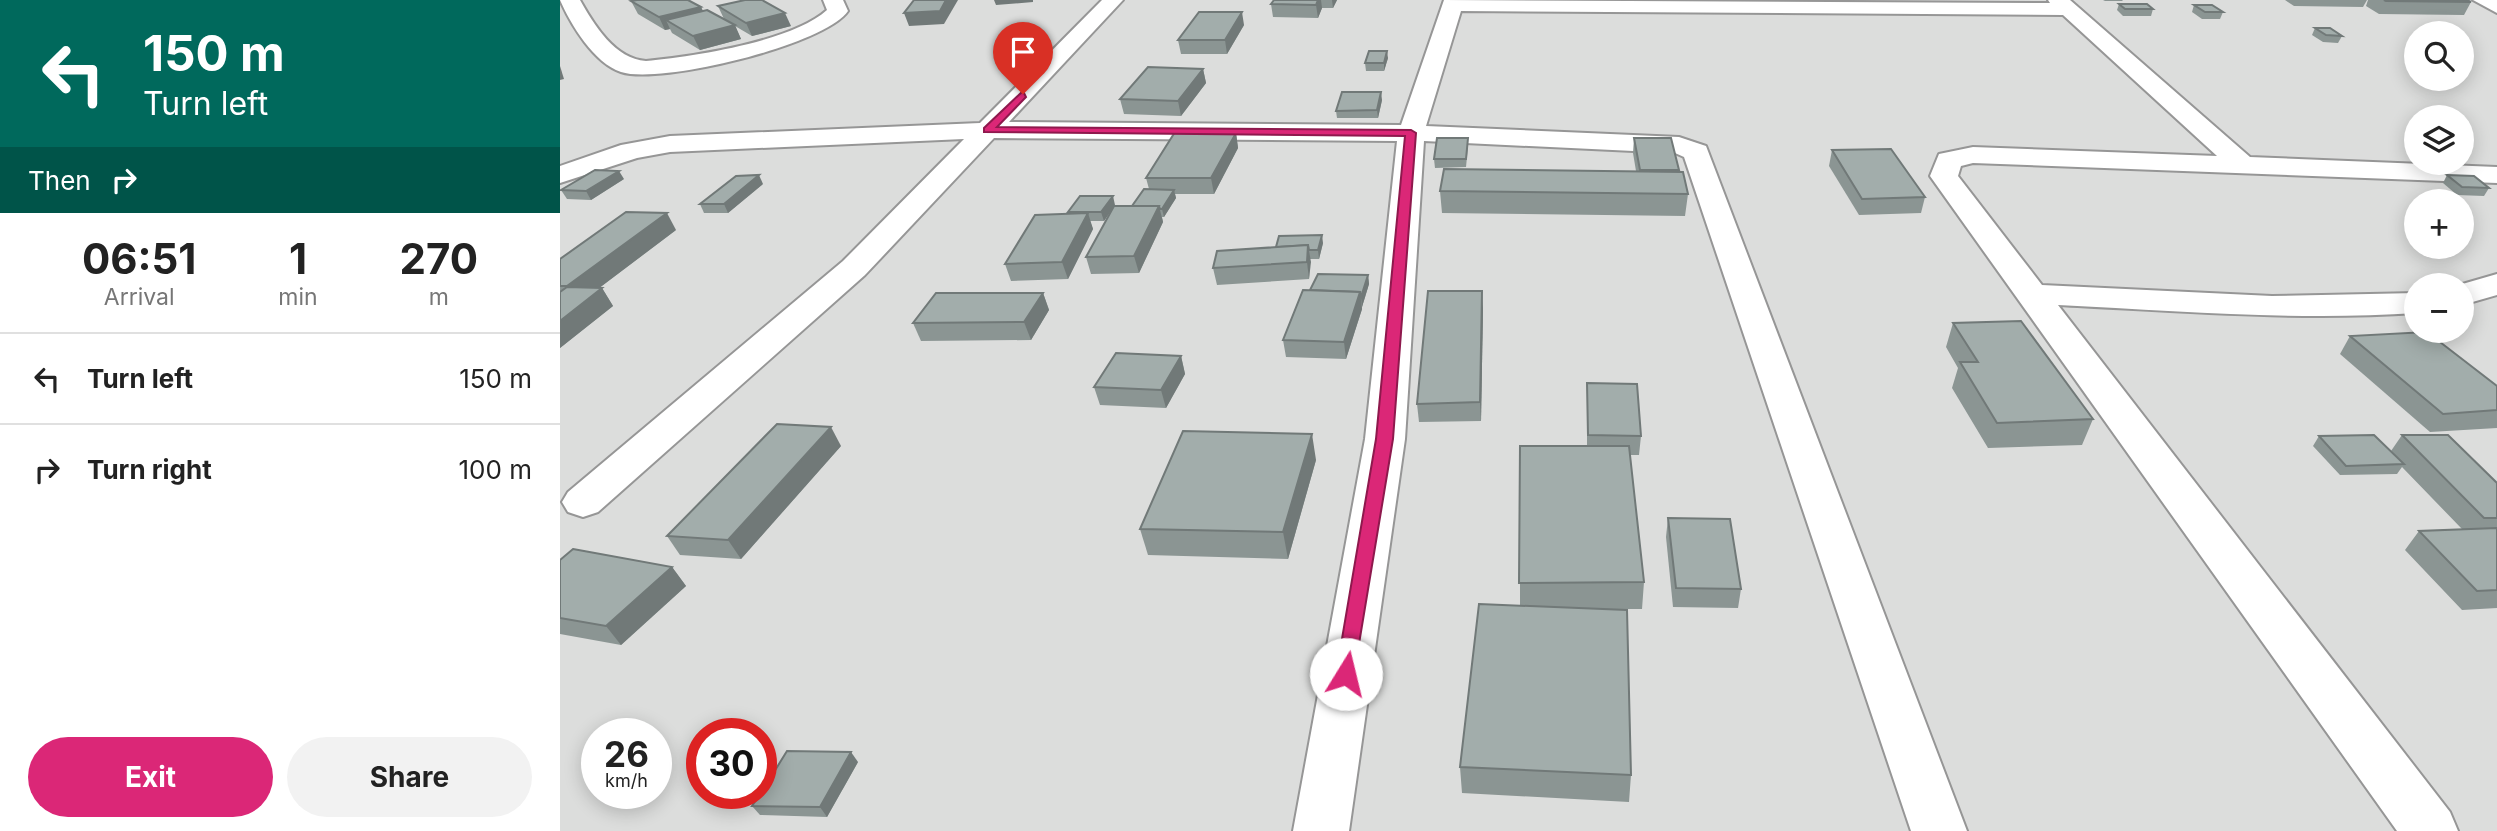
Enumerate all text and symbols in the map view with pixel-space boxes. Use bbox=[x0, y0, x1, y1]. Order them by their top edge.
map controls bbox=[2404, 21, 2474, 343]
button: search bbox=[2404, 21, 2474, 91]
pin bbox=[993, 22, 1053, 94]
text: 150 m bbox=[143, 24, 285, 83]
icon: left bbox=[28, 28, 119, 119]
icon: arrive bbox=[1004, 33, 1042, 71]
text: Turn left bbox=[143, 84, 268, 123]
button: layers bbox=[2404, 105, 2474, 175]
icon: right bbox=[105, 161, 143, 199]
text: Then bbox=[28, 165, 91, 196]
button: + bbox=[2404, 189, 2474, 259]
text: 06:51 bbox=[82, 233, 196, 284]
text: 1 bbox=[289, 233, 307, 284]
text: 270 bbox=[400, 233, 478, 284]
button: − bbox=[2404, 273, 2474, 343]
text: Arrival bbox=[104, 283, 175, 311]
text: min bbox=[278, 283, 318, 311]
text: m bbox=[429, 283, 449, 311]
icon: left bbox=[28, 360, 66, 398]
text: Turn left bbox=[87, 363, 193, 394]
text: 150 m bbox=[459, 363, 532, 394]
icon: right bbox=[28, 451, 66, 489]
text: Turn right bbox=[87, 454, 212, 485]
text: 100 m bbox=[459, 454, 532, 485]
position arrow bbox=[1309, 637, 1383, 711]
speed limit sign: 30 bbox=[686, 718, 777, 809]
text: 26 bbox=[604, 733, 649, 775]
button: Exit bbox=[28, 737, 273, 817]
button: Share bbox=[287, 737, 532, 817]
text: km/h bbox=[605, 770, 648, 791]

